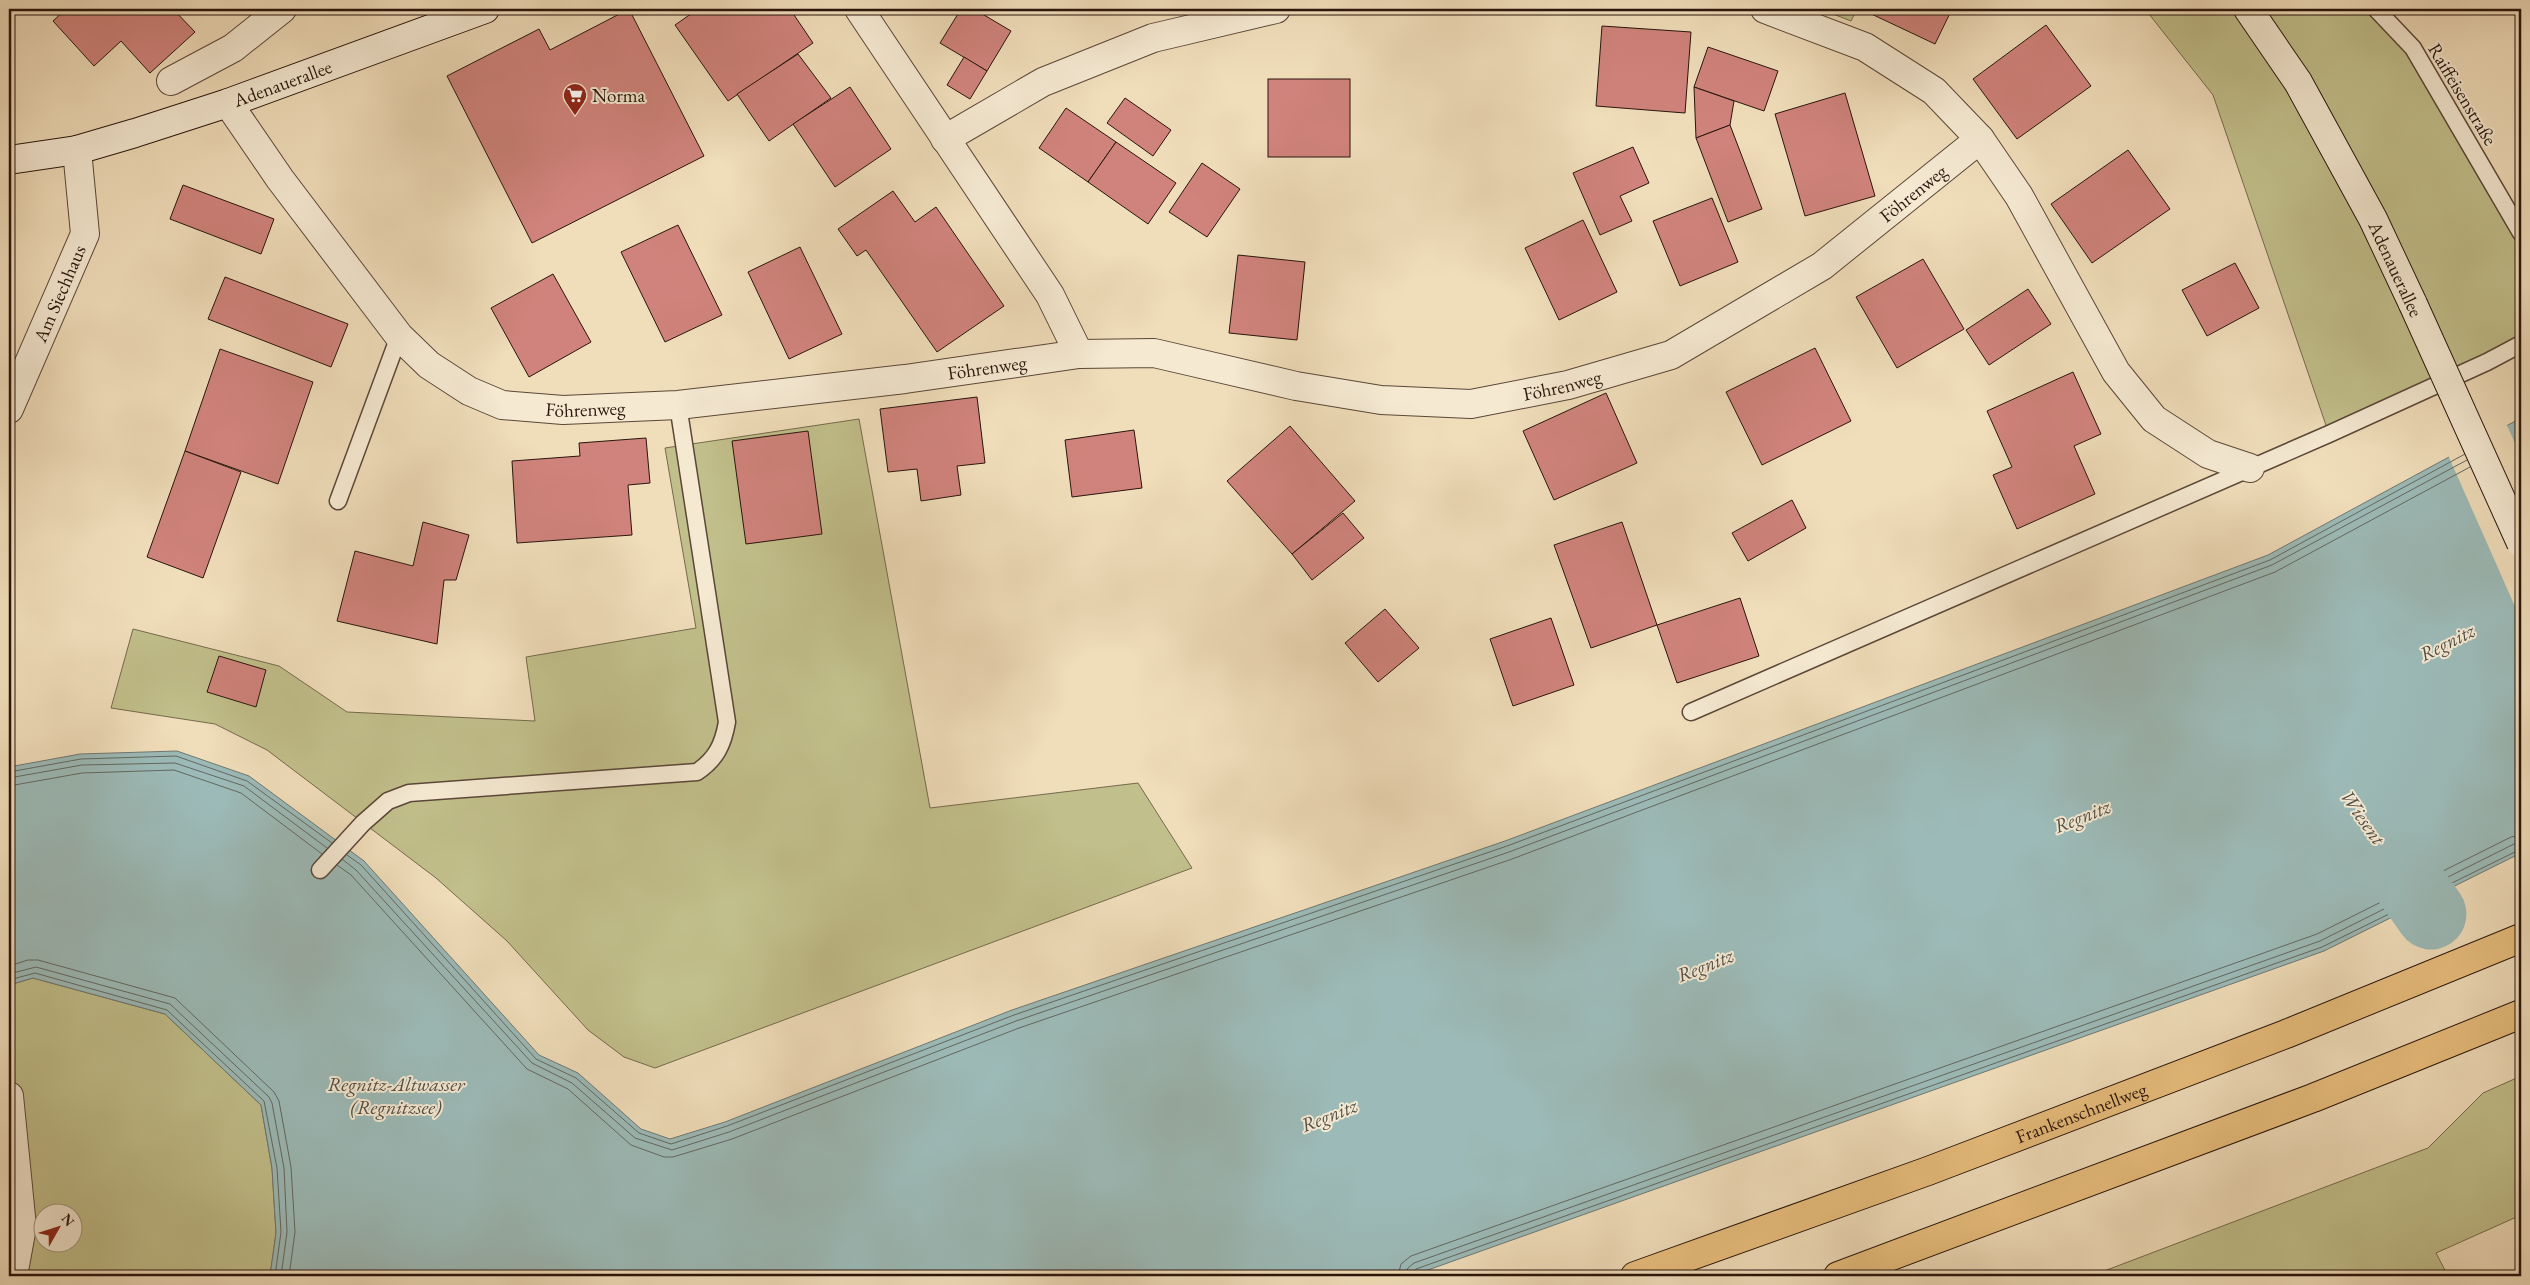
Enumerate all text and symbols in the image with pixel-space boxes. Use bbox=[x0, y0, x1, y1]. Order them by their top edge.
street label: Raiffeisenstraße bbox=[2422, 39, 2503, 150]
street label: Adenauerallee bbox=[229, 54, 335, 113]
supermarket icon: Norma bbox=[562, 82, 588, 116]
place label: Norma bbox=[592, 83, 646, 108]
street label: Föhrenweg bbox=[1874, 158, 1953, 228]
street label: Adenauerallee bbox=[2362, 216, 2429, 321]
street label: Am Siechhaus bbox=[27, 241, 92, 347]
street label: Föhrenweg bbox=[946, 350, 1029, 386]
street label: Föhrenweg bbox=[1521, 364, 1605, 407]
street label: Föhrenweg bbox=[545, 395, 627, 423]
water label: Regnitz bbox=[2415, 617, 2480, 667]
water label: Wiesent bbox=[2335, 784, 2392, 851]
water label: Regnitz bbox=[2050, 793, 2115, 839]
water label: Regnitz bbox=[1673, 942, 1738, 988]
water label: Regnitz-Altwasser (Regnitzsee) bbox=[327, 1071, 466, 1120]
street label: Frankenschnellweg bbox=[2012, 1076, 2151, 1149]
water label: Regnitz bbox=[1297, 1092, 1362, 1138]
north arrow bbox=[32, 1202, 82, 1252]
text: N bbox=[58, 1210, 79, 1230]

